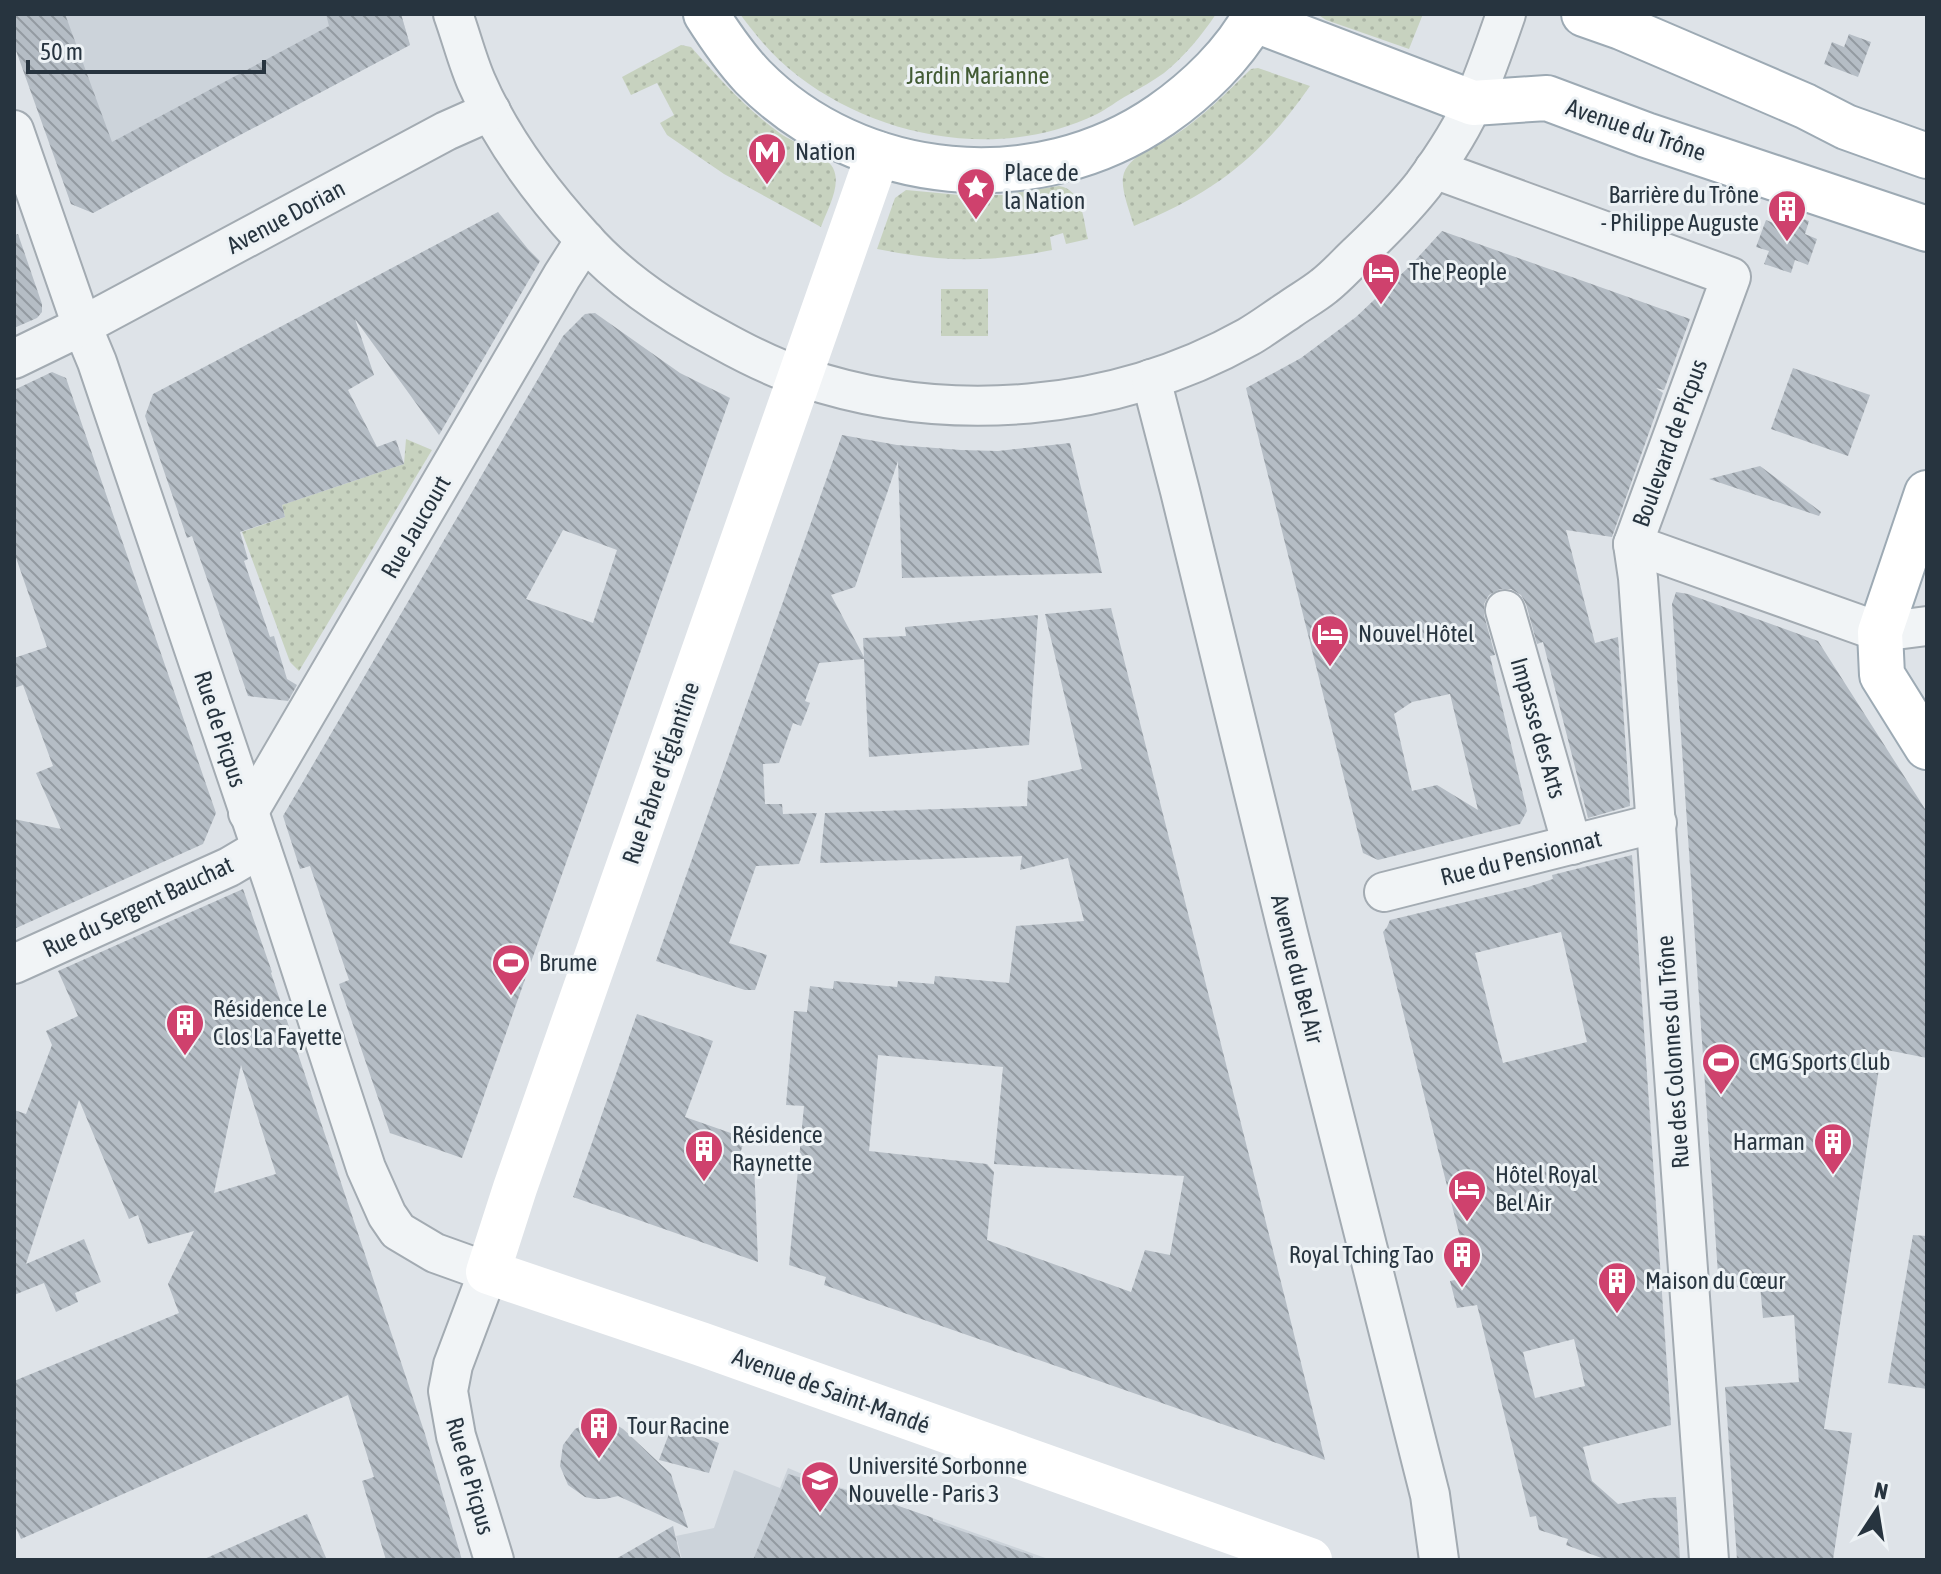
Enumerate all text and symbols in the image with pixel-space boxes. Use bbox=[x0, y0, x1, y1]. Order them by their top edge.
scale bar bbox=[28, 24, 264, 74]
text: 50 m bbox=[40, 38, 83, 65]
park label: Jardin Marianne bbox=[907, 62, 1049, 89]
street label: Avenue du Trône bbox=[1563, 93, 1710, 166]
metro station icon: Nation bbox=[746, 131, 788, 186]
place label: Nation bbox=[795, 138, 856, 165]
place label: Place de la Nation bbox=[1004, 159, 1085, 214]
place icon: Place de la Nation bbox=[955, 166, 997, 221]
street label: Avenue Dorian bbox=[222, 174, 349, 259]
place label: Barrière du Trône - Philippe Auguste bbox=[1601, 181, 1759, 236]
building icon: Barrière du Trône - Philippe Auguste bbox=[1766, 188, 1808, 243]
hotel icon: The People bbox=[1360, 251, 1402, 306]
place label: The People bbox=[1409, 258, 1507, 285]
street label: Boulevard de Picpus bbox=[1627, 355, 1712, 530]
street label: Rue Jaucourt bbox=[375, 471, 456, 583]
hotel icon: Nouvel Hôtel bbox=[1309, 613, 1351, 668]
place label: Nouvel Hôtel bbox=[1358, 620, 1475, 647]
street label: Impasse des Arts bbox=[1506, 654, 1571, 801]
street label: Rue de Picpus bbox=[189, 667, 252, 790]
street label: Rue Fabre d'Églantine bbox=[617, 678, 704, 867]
street label: Rue du Pensionnat bbox=[1438, 824, 1604, 891]
street label: Rue du Sergent Bauchat bbox=[38, 851, 237, 962]
street label: Avenue du Bel Air bbox=[1266, 892, 1329, 1047]
street label: Rue des Colonnes du Trône bbox=[1651, 935, 1694, 1169]
sports icon: Brume bbox=[490, 942, 532, 997]
place label: Brume bbox=[539, 949, 597, 976]
place label: Résidence Le Clos La Fayette bbox=[213, 995, 342, 1050]
building icon: Résidence Le Clos La Fayette bbox=[164, 1002, 206, 1057]
sports icon: CMG Sports Club bbox=[1700, 1041, 1742, 1096]
place label: CMG Sports Club bbox=[1749, 1048, 1890, 1075]
place label: Résidence Raynette bbox=[732, 1121, 823, 1176]
building icon: Harman bbox=[1812, 1121, 1854, 1176]
building icon: Résidence Raynette bbox=[683, 1128, 725, 1183]
place label: Harman bbox=[1733, 1128, 1805, 1155]
place label: Hôtel Royal Bel Air bbox=[1495, 1161, 1598, 1216]
hotel icon: Hôtel Royal Bel Air bbox=[1446, 1168, 1488, 1223]
building icon: Royal Tching Tao bbox=[1441, 1234, 1483, 1289]
place label: Royal Tching Tao bbox=[1289, 1241, 1434, 1268]
building icon: Maison du Cœur bbox=[1596, 1260, 1638, 1315]
place label: Maison du Cœur bbox=[1645, 1267, 1786, 1294]
street label: Avenue de Saint-Mandé bbox=[729, 1342, 933, 1439]
building icon: Tour Racine bbox=[578, 1405, 620, 1460]
place label: Tour Racine bbox=[627, 1412, 729, 1439]
street label: Rue de Picpus bbox=[441, 1414, 500, 1537]
place label: Université Sorbonne Nouvelle - Paris 3 bbox=[848, 1452, 1027, 1507]
school or university icon: Université Sorbonne Nouvelle - Paris 3 bbox=[799, 1459, 841, 1514]
north arrow bbox=[1837, 1470, 1917, 1550]
text: N bbox=[1872, 1476, 1890, 1505]

